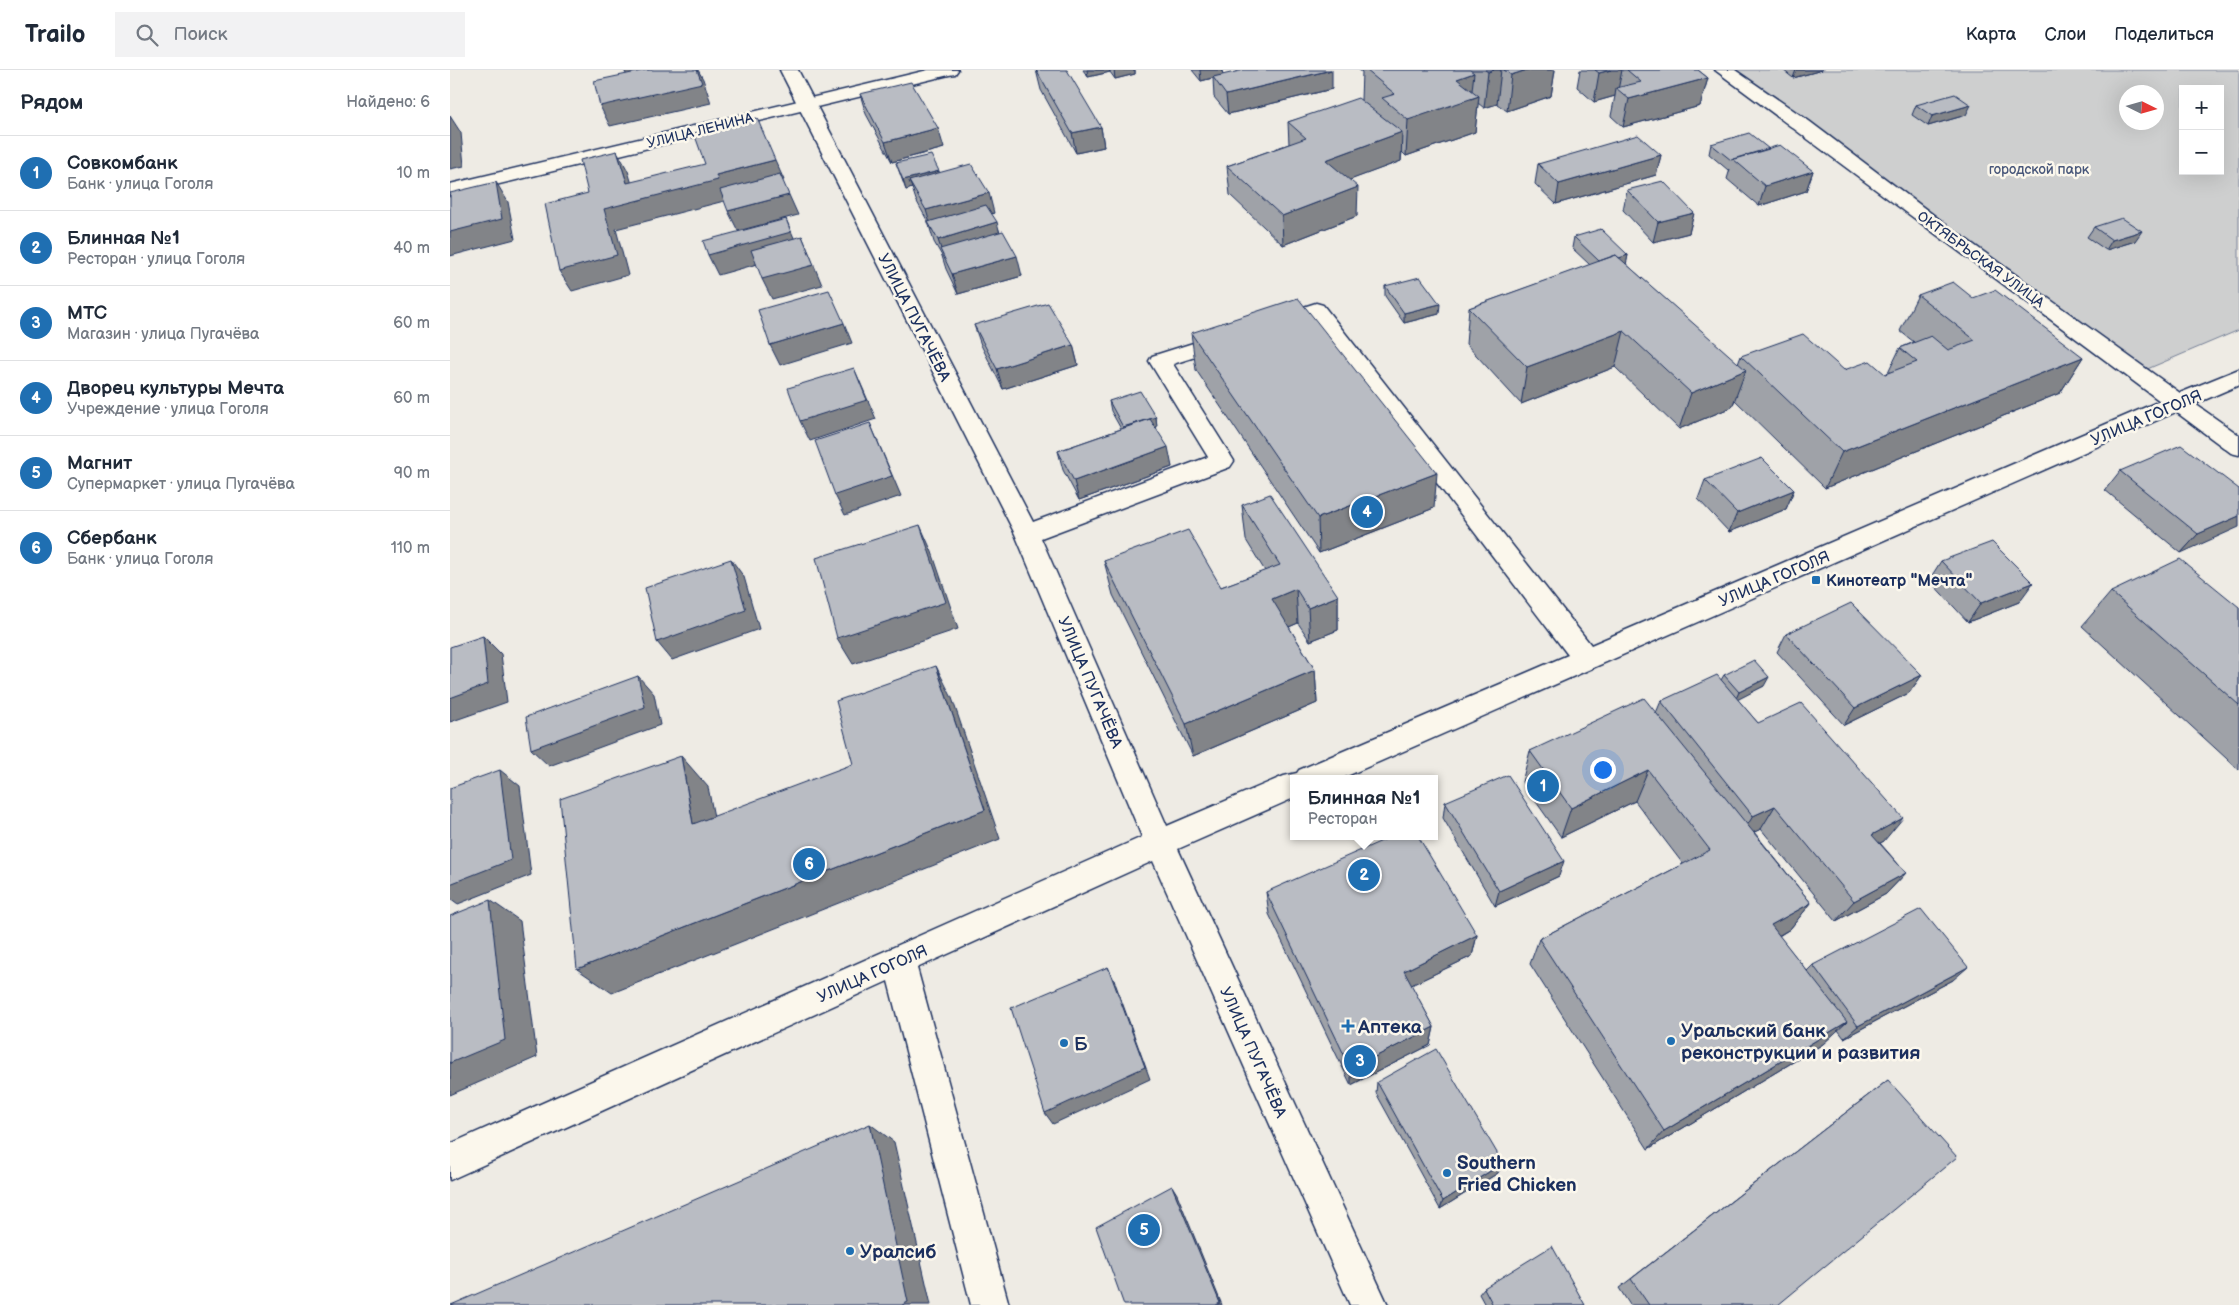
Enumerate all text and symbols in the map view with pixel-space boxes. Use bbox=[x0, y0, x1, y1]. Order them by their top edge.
search box bbox=[115, 12, 465, 57]
text: Trailo bbox=[25, 20, 85, 49]
icon: search bbox=[133, 21, 161, 49]
text: Поиск bbox=[173, 23, 228, 46]
text: Карта bbox=[1966, 24, 2016, 45]
text: Слои bbox=[2044, 24, 2086, 45]
text: Поделиться bbox=[2114, 24, 2214, 45]
north arrow bbox=[2119, 85, 2164, 130]
map controls bbox=[2179, 85, 2224, 175]
button: + bbox=[2179, 85, 2224, 130]
text: Рядом bbox=[20, 90, 83, 115]
text: Найдено: 6 bbox=[346, 93, 430, 112]
street label: УЛИЦА ЛЕНИНА bbox=[645, 109, 756, 152]
button: − bbox=[2179, 130, 2224, 175]
text: Совкомбанк bbox=[67, 152, 178, 175]
park label: городской парк bbox=[1989, 161, 2090, 178]
text: 1 bbox=[33, 164, 39, 183]
text: 10 m bbox=[397, 164, 430, 183]
text: Банк · улица Гоголя bbox=[67, 175, 213, 194]
street label: ОКТЯБРЬСКАЯ УЛИЦА bbox=[1914, 208, 2048, 312]
text: Блинная №1 bbox=[67, 227, 180, 250]
text: 2 bbox=[31, 239, 41, 258]
text: 40 m bbox=[393, 239, 430, 258]
text: Ресторан · улица Гоголя bbox=[67, 250, 245, 269]
street label: УЛИЦА ПУГАЧЁВА bbox=[873, 250, 955, 385]
text: МТС bbox=[67, 302, 107, 325]
text: 3 bbox=[31, 314, 41, 333]
text: 60 m bbox=[393, 314, 430, 333]
text: Магазин · улица Пугачёва bbox=[67, 325, 259, 344]
text: Дворец культуры Мечта bbox=[67, 377, 284, 400]
street label: УЛИЦА ГОГОЛЯ bbox=[2088, 386, 2205, 450]
text: 4 bbox=[31, 389, 41, 408]
text: 60 m bbox=[393, 389, 430, 408]
text: Учреждение · улица Гоголя bbox=[67, 400, 269, 419]
text: Магнит bbox=[67, 452, 132, 475]
text: 5 bbox=[31, 464, 41, 483]
text: 90 m bbox=[394, 464, 430, 483]
text: Супермаркет · улица Пугачёва bbox=[67, 475, 295, 494]
pin: 4 bbox=[1351, 493, 1383, 531]
text: Сбербанк bbox=[67, 527, 157, 550]
text: 6 bbox=[31, 539, 41, 558]
text: 110 m bbox=[391, 539, 430, 558]
street label: УЛИЦА ГОГОЛЯ bbox=[1716, 547, 1833, 611]
text: Банк · улица Гоголя bbox=[67, 550, 213, 569]
place label: Кинотеатр "Мечта" bbox=[1826, 572, 1972, 591]
marker: Кинотеатр "Мечта" bbox=[1810, 574, 1822, 586]
street label: УЛИЦА ПУГАЧЁВА bbox=[1053, 614, 1127, 751]
your location bbox=[1590, 757, 1616, 783]
pin: 1 bbox=[1527, 767, 1559, 805]
popup bbox=[1290, 775, 1438, 840]
text: Блинная №1 bbox=[1308, 787, 1420, 810]
text: Ресторан bbox=[1308, 810, 1377, 829]
pin: 6 bbox=[793, 845, 825, 883]
pin: 2 bbox=[1348, 856, 1380, 894]
street label: УЛИЦА ГОГОЛЯ bbox=[814, 942, 931, 1007]
street label: УЛИЦА ПУГАЧЁВА bbox=[1215, 984, 1291, 1121]
place label: Аптека bbox=[1357, 1016, 1423, 1039]
marker: Аптека bbox=[1342, 1020, 1354, 1032]
place label: Уральский банк реконструкции и развития bbox=[1681, 1020, 1920, 1065]
place label: Б bbox=[1074, 1033, 1088, 1056]
marker: Уральский банк реконструкции и развития bbox=[1665, 1035, 1677, 1047]
marker: Б bbox=[1058, 1037, 1070, 1049]
pin: 3 bbox=[1344, 1042, 1376, 1080]
place label: Southern Fried Chicken bbox=[1457, 1152, 1577, 1197]
marker: Southern Fried Chicken bbox=[1441, 1167, 1453, 1179]
pin: 5 bbox=[1128, 1211, 1160, 1249]
place label: Уралсиб bbox=[860, 1241, 936, 1264]
marker: Уралсиб bbox=[844, 1245, 856, 1257]

